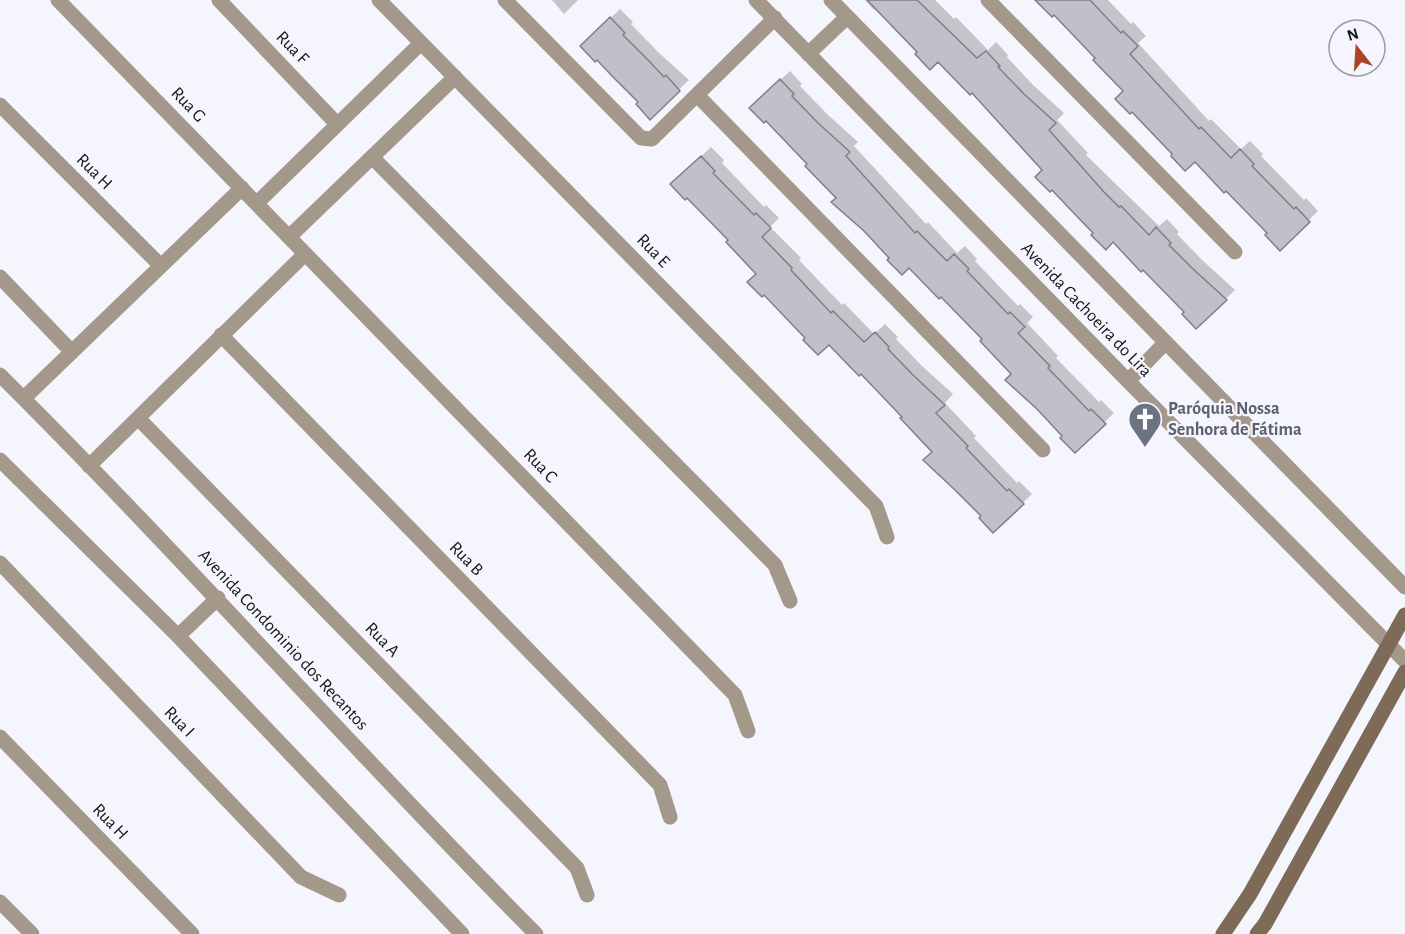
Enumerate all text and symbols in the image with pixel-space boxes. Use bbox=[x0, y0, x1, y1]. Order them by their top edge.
north arrow bbox=[1327, 18, 1387, 78]
text: N bbox=[1345, 25, 1361, 44]
street label: Rua F bbox=[272, 28, 312, 68]
street label: Rua G bbox=[167, 84, 209, 126]
street label: Rua H bbox=[73, 151, 115, 193]
street label: Rua E bbox=[633, 231, 673, 271]
street label: Avenida Cachoeira do Lira bbox=[1017, 239, 1155, 381]
place label: Paróquia Nossa Senhora de Fátima bbox=[1168, 400, 1302, 439]
church icon: Paróquia Nossa Senhora de Fátima bbox=[1127, 401, 1163, 448]
street label: Rua C bbox=[520, 446, 560, 486]
street label: Rua B bbox=[446, 538, 486, 580]
street label: Avenida Condominio dos Recantos bbox=[195, 546, 371, 734]
street label: Rua A bbox=[361, 619, 403, 661]
street label: Rua I bbox=[160, 703, 198, 741]
street label: Rua H bbox=[89, 800, 131, 844]

